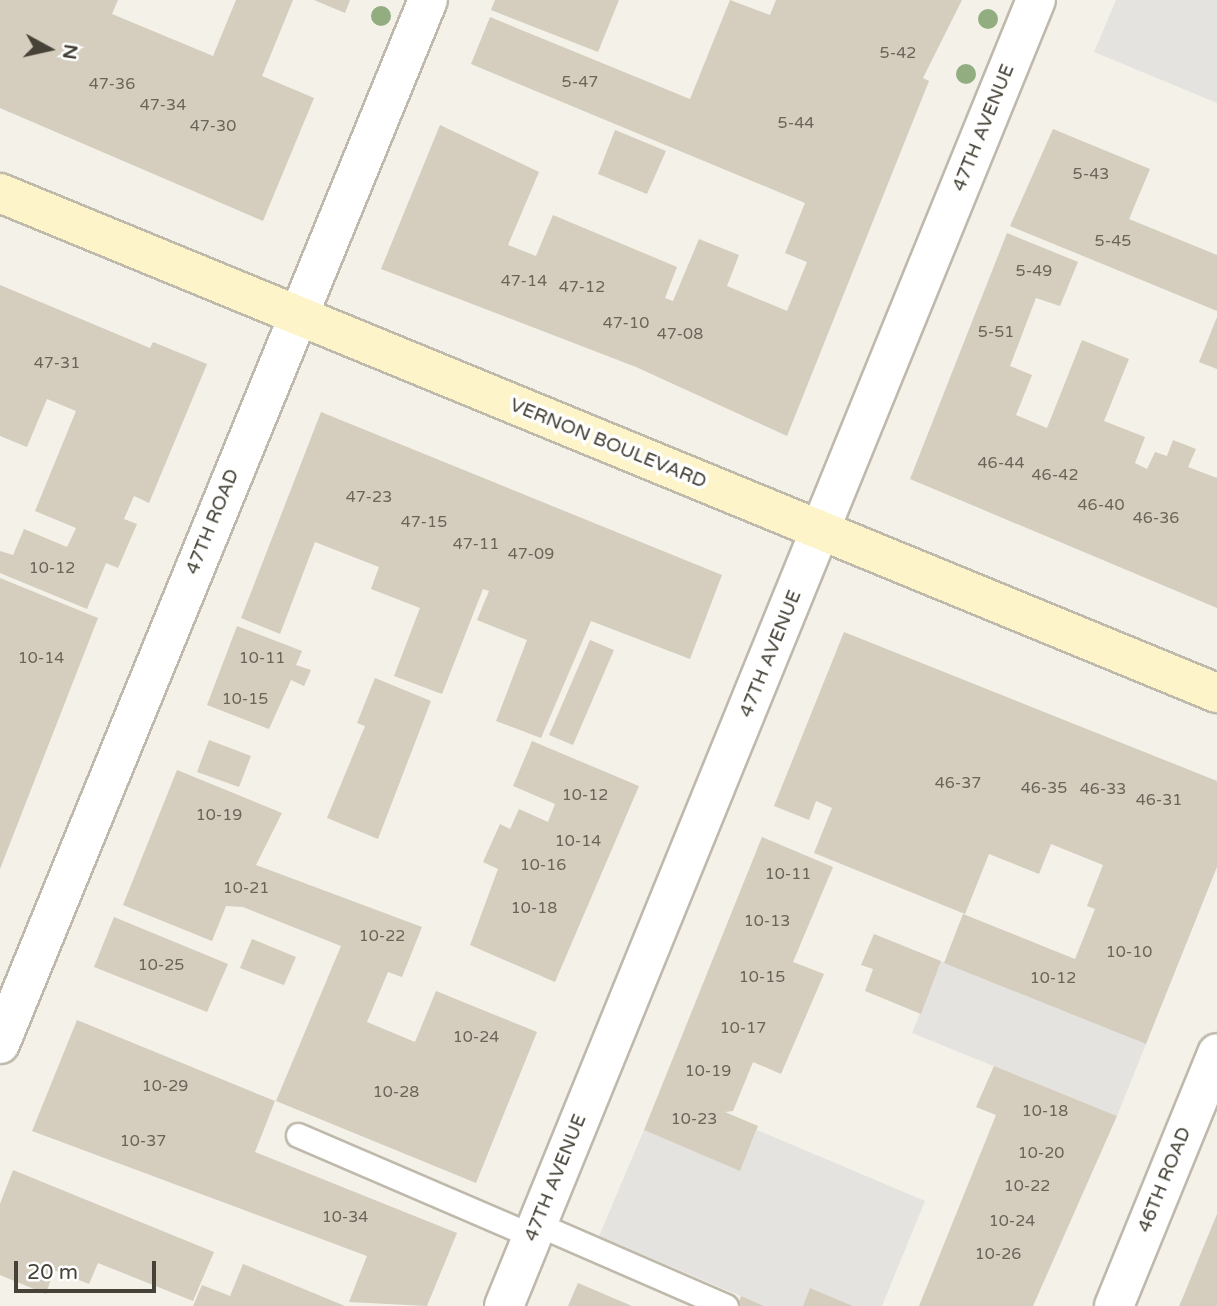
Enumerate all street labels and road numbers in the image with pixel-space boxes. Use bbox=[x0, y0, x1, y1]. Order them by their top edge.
street label: 47TH AVENUE bbox=[948, 61, 1020, 195]
street label: VERNON BOULEVARD bbox=[506, 394, 710, 494]
street label: 47TH ROAD bbox=[181, 466, 245, 578]
street label: 47TH AVENUE bbox=[735, 587, 807, 721]
street label: 47TH AVENUE bbox=[520, 1111, 592, 1245]
street label: 46TH ROAD bbox=[1133, 1124, 1197, 1236]

